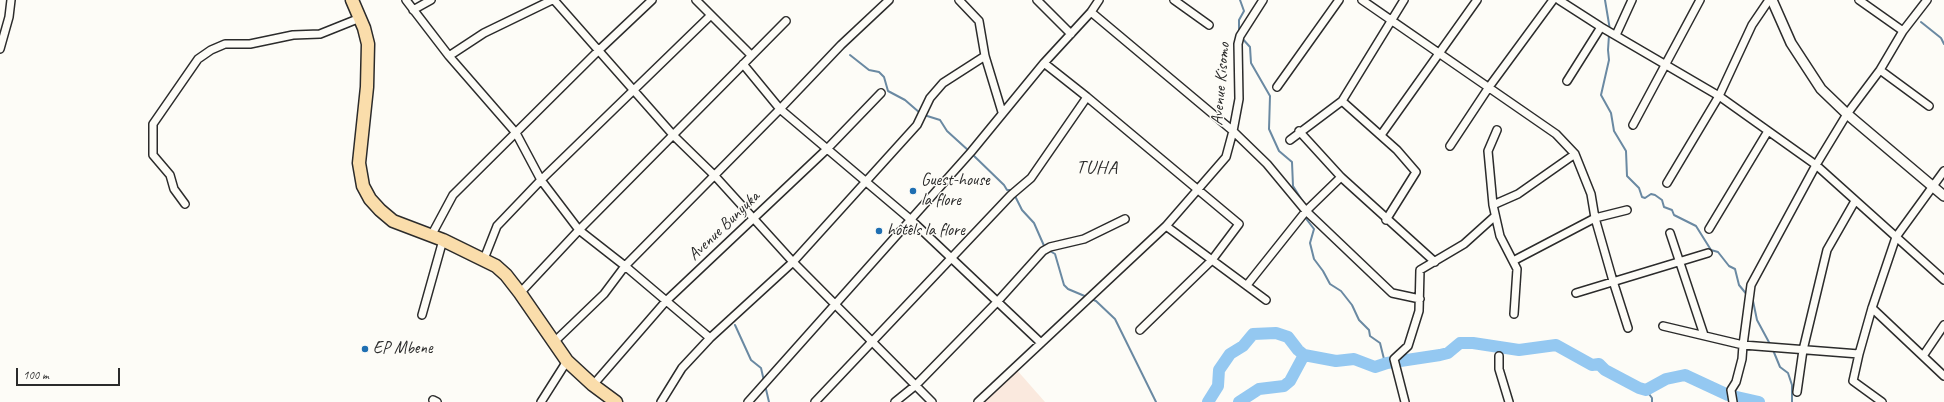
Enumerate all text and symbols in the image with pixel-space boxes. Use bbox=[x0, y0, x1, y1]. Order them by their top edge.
street label: Avenue Kisomo bbox=[1207, 42, 1235, 126]
district label: TUHA bbox=[1076, 157, 1118, 179]
place label: Guest-house la flore bbox=[921, 171, 990, 211]
marker: Guest-house la flore bbox=[908, 186, 918, 196]
street label: Avenue Bunyuka bbox=[684, 187, 764, 265]
place label: hôtels la flore bbox=[887, 221, 965, 241]
marker: hôtels la flore bbox=[874, 226, 884, 236]
place label: EP Mbene bbox=[373, 339, 432, 359]
marker: EP Mbene bbox=[360, 344, 370, 354]
scale bar bbox=[18, 360, 122, 386]
text: 100 m bbox=[23, 367, 49, 383]

